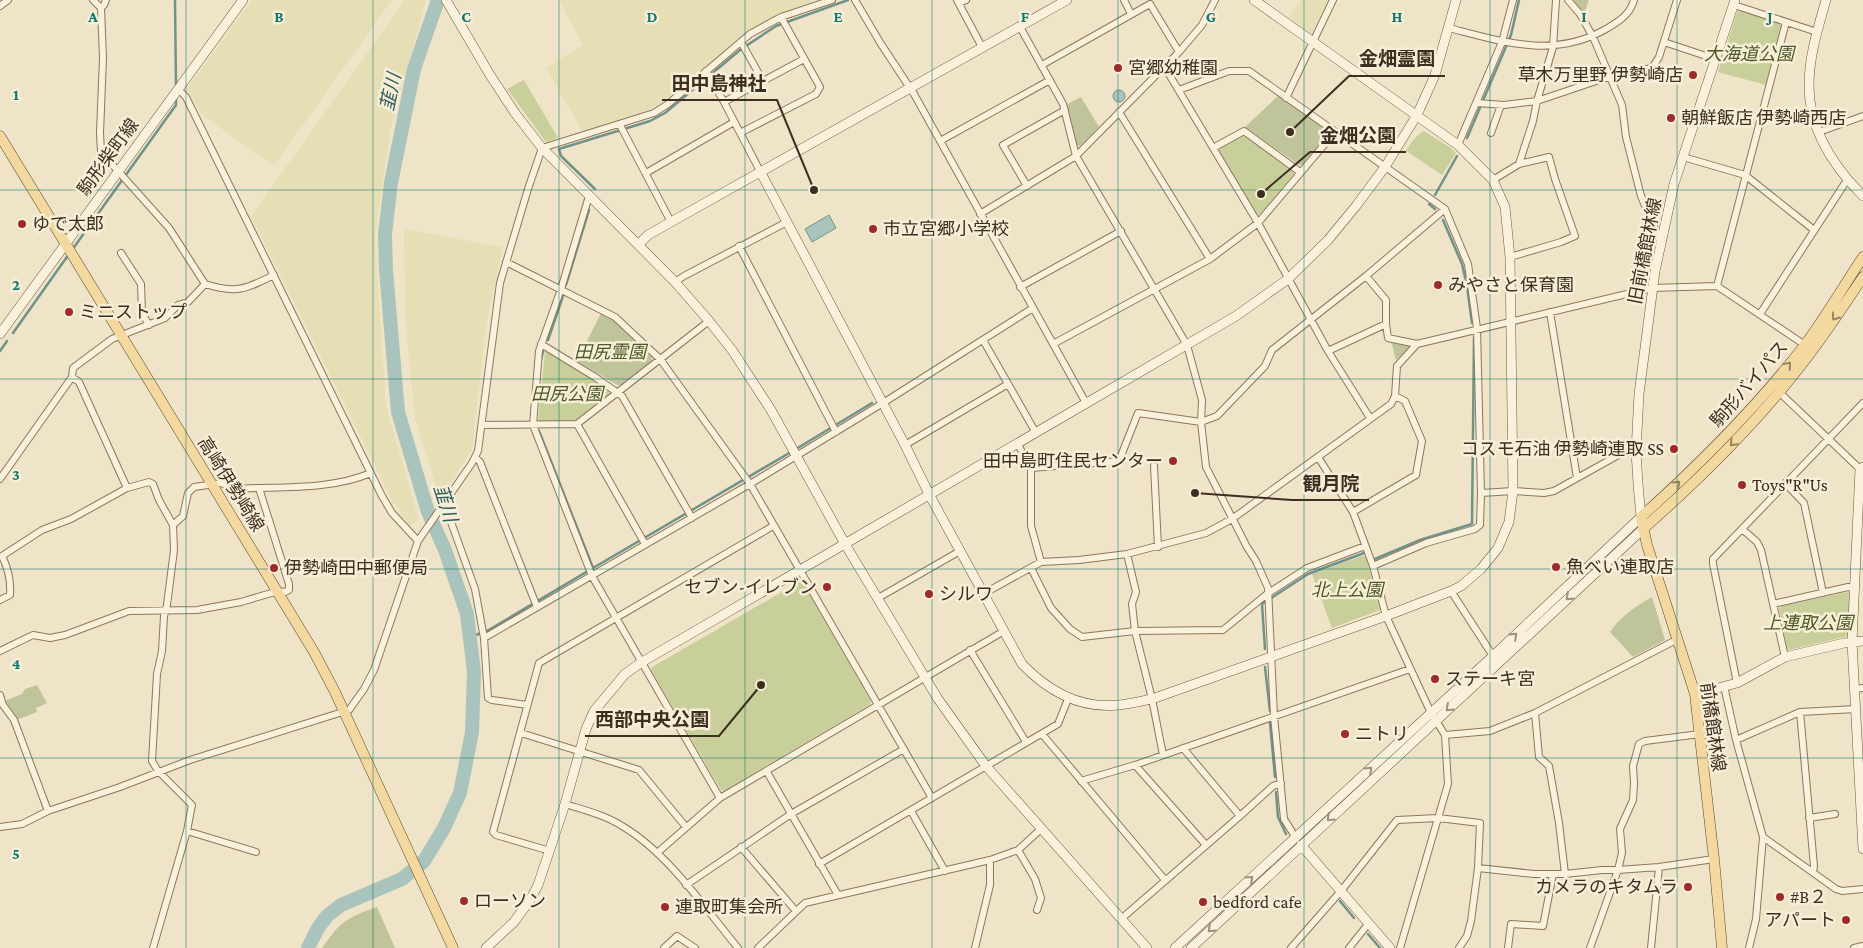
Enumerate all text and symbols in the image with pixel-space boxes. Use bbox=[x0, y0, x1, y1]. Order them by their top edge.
text: A bbox=[87, 8, 98, 25]
text: B bbox=[274, 8, 284, 25]
text: C bbox=[461, 8, 471, 25]
text: D bbox=[646, 8, 658, 25]
text: E bbox=[833, 8, 843, 25]
text: F bbox=[1021, 8, 1030, 25]
text: G bbox=[1206, 8, 1216, 25]
text: H bbox=[1392, 8, 1403, 25]
text: I bbox=[1581, 8, 1587, 25]
text: J bbox=[1765, 8, 1773, 25]
callout: 金畑霊園 bbox=[1349, 42, 1445, 76]
park label: 大海道公園 bbox=[1704, 44, 1797, 64]
text: 金畑霊園 bbox=[1359, 48, 1435, 69]
place label: 宮郷幼稚園 bbox=[1128, 58, 1218, 78]
marker: 宮郷幼稚園 bbox=[1112, 62, 1124, 74]
place label: 草木万里野 伊勢崎店 bbox=[1518, 65, 1683, 85]
callout: 田中島神社 bbox=[662, 66, 777, 100]
water label: 韮川 bbox=[376, 69, 405, 113]
marker: 草木万里野 伊勢崎店 bbox=[1687, 69, 1699, 81]
text: 田中島神社 bbox=[671, 73, 767, 94]
text: 1 bbox=[13, 86, 19, 103]
place label: 朝鮮飯店 伊勢崎西店 bbox=[1681, 108, 1846, 128]
marker: 朝鮮飯店 伊勢崎西店 bbox=[1665, 112, 1677, 124]
street label: 駒形柴町線 bbox=[73, 115, 143, 199]
callout: 金畑公園 bbox=[1310, 118, 1406, 152]
text: 金畑公園 bbox=[1320, 125, 1396, 146]
street label: 旧前橋館林線 bbox=[1625, 196, 1665, 306]
place label: ゆで太郎 bbox=[32, 214, 104, 234]
marker: ゆで太郎 bbox=[16, 218, 28, 230]
place label: 市立宮郷小学校 bbox=[883, 219, 1009, 239]
marker: 市立宮郷小学校 bbox=[867, 223, 879, 235]
place label: みやさと保育園 bbox=[1448, 275, 1574, 295]
text: 2 bbox=[12, 276, 20, 293]
marker: みやさと保育園 bbox=[1432, 279, 1444, 291]
place label: ミニストップ bbox=[79, 302, 187, 322]
marker: ミニストップ bbox=[63, 306, 75, 318]
one-way arrow bbox=[1832, 311, 1841, 321]
street label: 駒形バイパス bbox=[1706, 337, 1792, 431]
park label: 田尻霊園 bbox=[574, 342, 649, 362]
one-way arrow bbox=[1782, 361, 1791, 370]
park label: 田尻公園 bbox=[531, 384, 606, 404]
street label: 高崎伊勢崎線 bbox=[194, 433, 268, 535]
one-way arrow bbox=[1730, 437, 1739, 446]
place label: コスモ石油 伊勢崎連取 SS bbox=[1460, 439, 1664, 459]
marker: コスモ石油 伊勢崎連取 SS bbox=[1668, 443, 1680, 455]
place label: 田中島町住民センター bbox=[983, 451, 1163, 471]
marker: 田中島町住民センター bbox=[1167, 455, 1179, 467]
text: 3 bbox=[12, 466, 20, 483]
callout: 観月院 bbox=[1292, 466, 1369, 500]
text: 観月院 bbox=[1302, 473, 1360, 494]
place label: Toys"R"Us bbox=[1752, 475, 1828, 495]
marker: Toys"R"Us bbox=[1736, 479, 1748, 491]
one-way arrow bbox=[1672, 481, 1681, 490]
water label: 韮川 bbox=[430, 482, 462, 526]
place label: 魚べい連取店 bbox=[1566, 557, 1674, 577]
place label: 伊勢崎田中郵便局 bbox=[284, 558, 428, 578]
marker: 魚べい連取店 bbox=[1550, 561, 1562, 573]
marker: 伊勢崎田中郵便局 bbox=[268, 562, 280, 574]
place label: セブン-イレブン bbox=[684, 577, 817, 597]
park label: 北上公園 bbox=[1311, 580, 1386, 600]
marker: セブン-イレブン bbox=[821, 581, 833, 593]
place label: シルワ bbox=[939, 584, 993, 604]
marker: シルワ bbox=[923, 588, 935, 600]
one-way arrow bbox=[1565, 591, 1574, 600]
park label: 上連取公園 bbox=[1763, 613, 1856, 633]
one-way arrow bbox=[1509, 633, 1518, 642]
text: 4 bbox=[12, 655, 21, 672]
place label: ステーキ宮 bbox=[1445, 669, 1535, 689]
marker: ステーキ宮 bbox=[1429, 673, 1441, 685]
street label: 前橋館林線 bbox=[1697, 681, 1729, 773]
callout: 西部中央公園 bbox=[585, 702, 719, 736]
one-way arrow bbox=[1446, 702, 1455, 711]
text: 西部中央公園 bbox=[595, 709, 709, 730]
place label: ニトリ bbox=[1355, 724, 1409, 744]
marker: ニトリ bbox=[1339, 728, 1351, 740]
one-way arrow bbox=[1364, 767, 1373, 776]
one-way arrow bbox=[1326, 812, 1335, 821]
text: 5 bbox=[12, 845, 20, 862]
one-way arrow bbox=[1244, 876, 1253, 885]
place label: カメラのキタムラ bbox=[1535, 877, 1678, 897]
marker: カメラのキタムラ bbox=[1682, 881, 1694, 893]
place label: #B２ bbox=[1790, 887, 1827, 907]
place label: ローソン bbox=[474, 891, 546, 911]
marker: #B２ bbox=[1774, 891, 1786, 903]
place label: bedford cafe bbox=[1213, 892, 1302, 912]
marker: ローソン bbox=[458, 895, 470, 907]
marker: bedford cafe bbox=[1197, 896, 1209, 908]
place label: 連取町集会所 bbox=[675, 897, 783, 917]
marker: 連取町集会所 bbox=[659, 901, 671, 913]
place label: アパート bbox=[1764, 910, 1836, 930]
marker: アパート bbox=[1840, 914, 1852, 926]
one-way arrow bbox=[1208, 923, 1217, 932]

